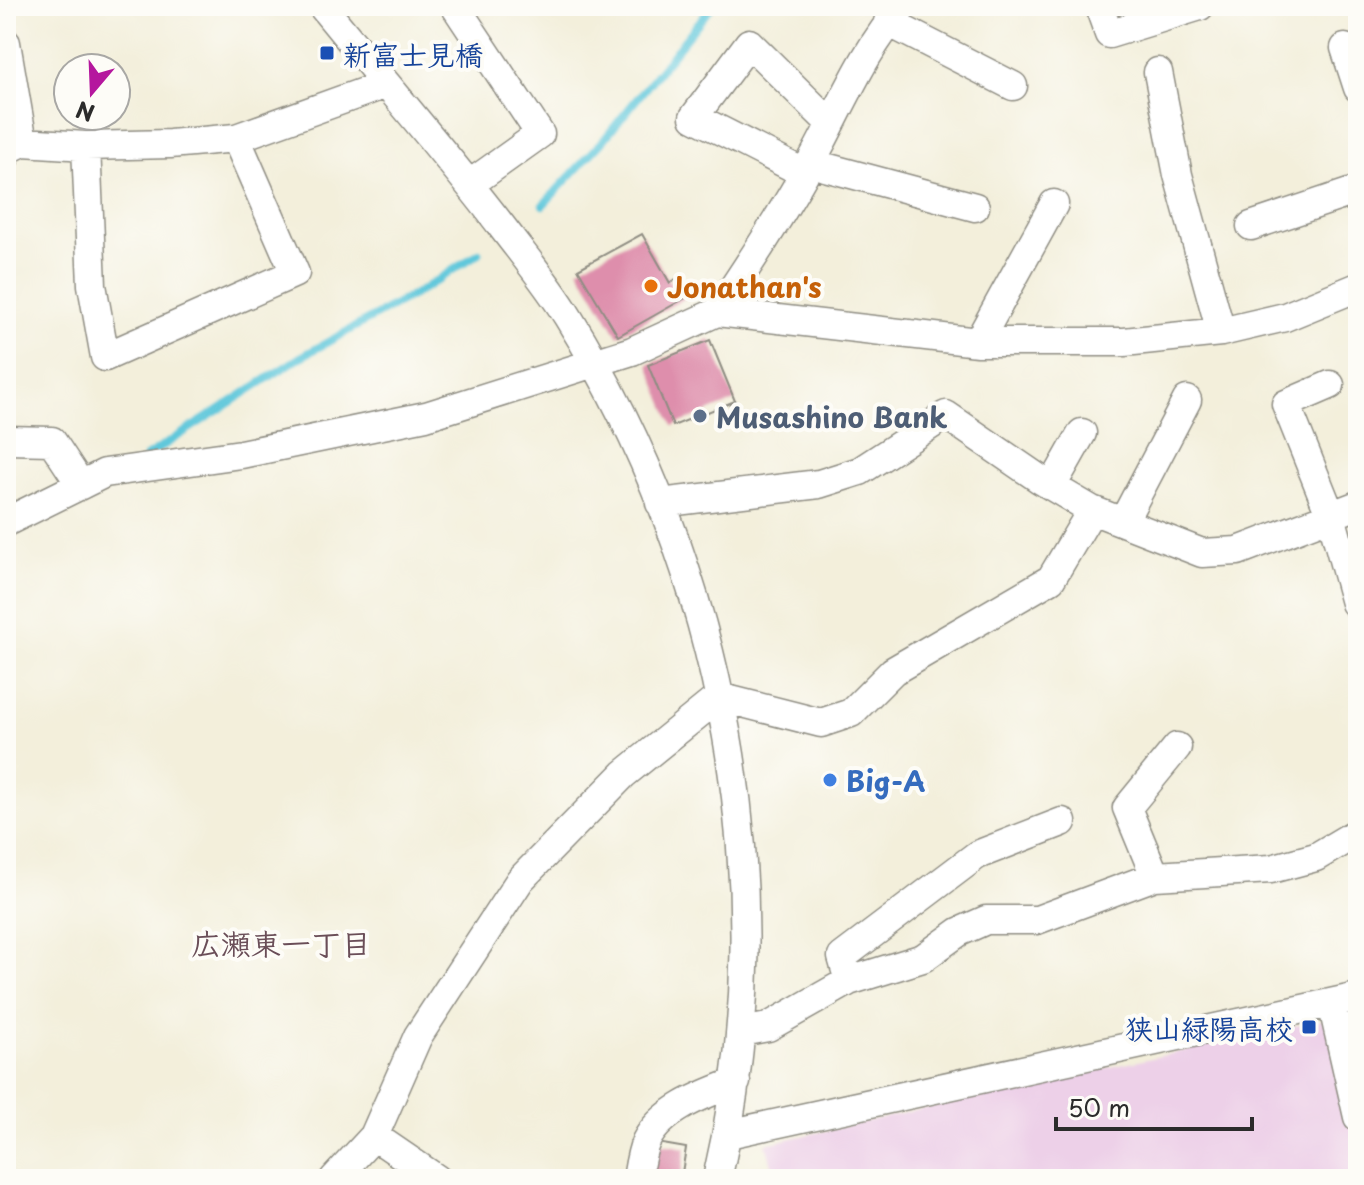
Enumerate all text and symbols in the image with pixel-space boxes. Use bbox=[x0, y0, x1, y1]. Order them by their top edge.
place label: 新富士見橋 bbox=[343, 32, 483, 75]
marker: 新富士見橋 bbox=[318, 44, 336, 62]
north arrow bbox=[52, 52, 132, 132]
text: N bbox=[71, 94, 99, 131]
place label: Jonathan's bbox=[667, 265, 822, 308]
marker: Jonathan's bbox=[642, 277, 660, 295]
place label: Musashino Bank bbox=[716, 395, 948, 438]
marker: Musashino Bank bbox=[691, 407, 709, 425]
place label: Big-A bbox=[846, 759, 925, 802]
marker: Big-A bbox=[821, 771, 839, 789]
district label: 広瀬東一丁目 bbox=[191, 920, 371, 965]
place label: 狭山緑陽高校 bbox=[1125, 1006, 1293, 1049]
marker: 狭山緑陽高校 bbox=[1300, 1018, 1318, 1036]
scale bar bbox=[1056, 1081, 1252, 1131]
text: 50 m bbox=[1068, 1089, 1130, 1125]

